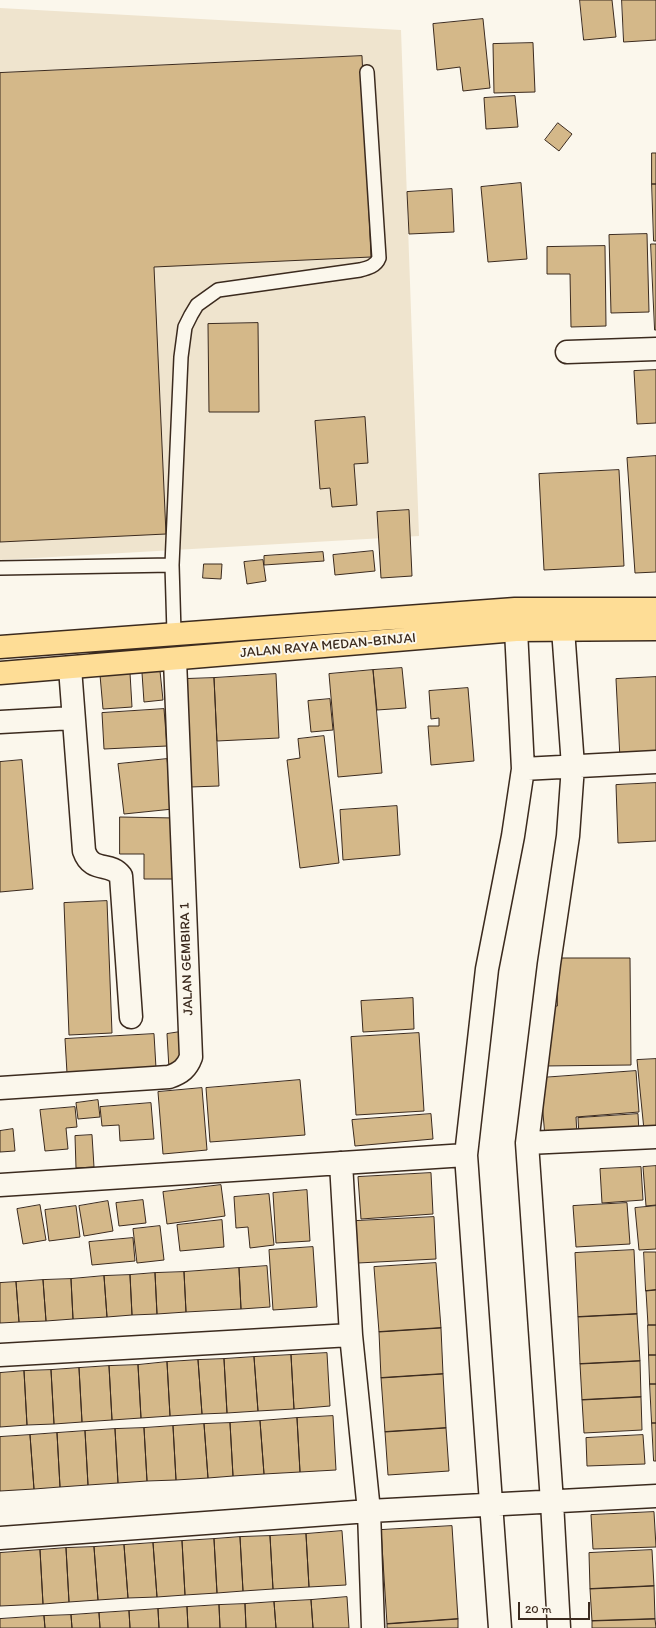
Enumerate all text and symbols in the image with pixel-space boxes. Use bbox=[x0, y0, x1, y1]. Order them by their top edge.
street label: JALAN RAYA MEDAN-BINJAI bbox=[239, 630, 417, 662]
street label: JALAN GEMBIRA 1 bbox=[177, 902, 197, 1016]
scale bar bbox=[520, 1594, 592, 1620]
text: 20 m bbox=[525, 1602, 552, 1616]

